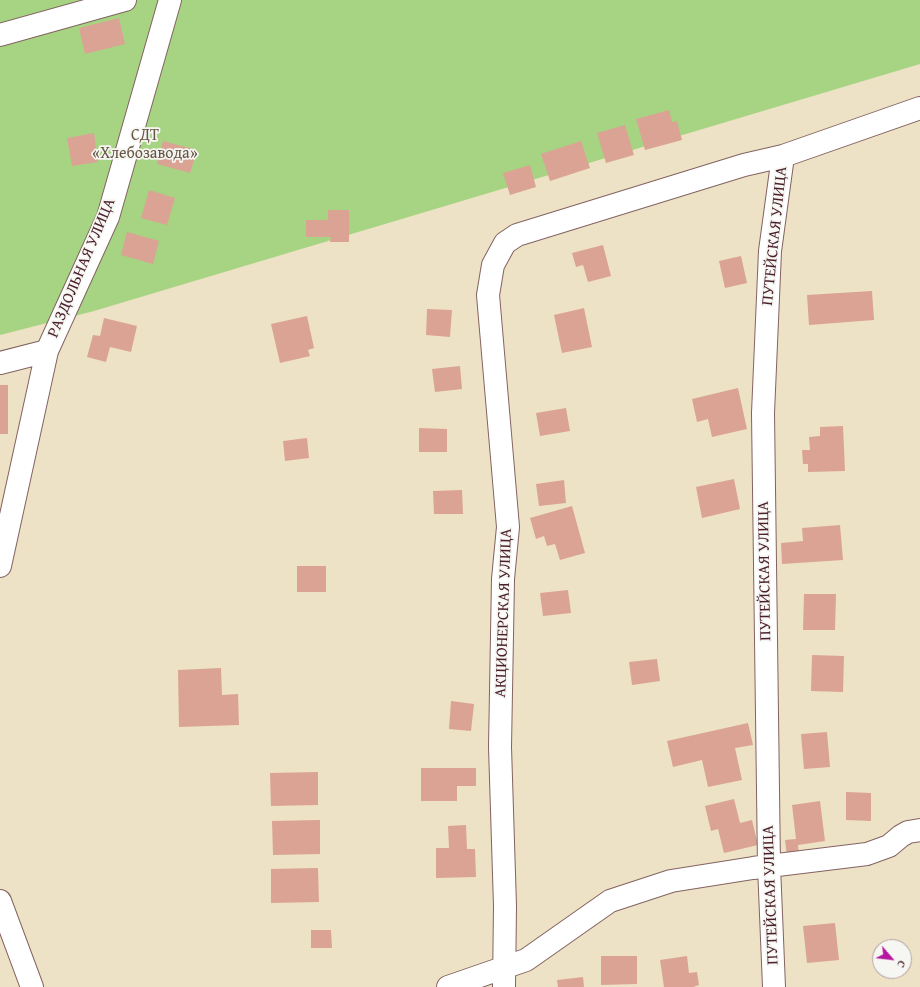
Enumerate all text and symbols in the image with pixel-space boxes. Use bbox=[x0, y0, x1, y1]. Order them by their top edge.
park label: СДТ «Хлебозавода» bbox=[92, 126, 198, 164]
street label: ПУТЕЙСКАЯ УЛИЦА bbox=[758, 166, 792, 306]
street label: РАЗДОЛЬНАЯ УЛИЦА bbox=[44, 195, 120, 341]
street label: ПУТЕЙСКАЯ УЛИЦА bbox=[754, 501, 776, 641]
street label: АКЦИОНЕРСКАЯ УЛИЦА bbox=[491, 528, 517, 698]
street label: ПУТЕЙСКАЯ УЛИЦА bbox=[759, 825, 783, 965]
north arrow bbox=[872, 939, 912, 979]
text: С bbox=[893, 958, 910, 971]

